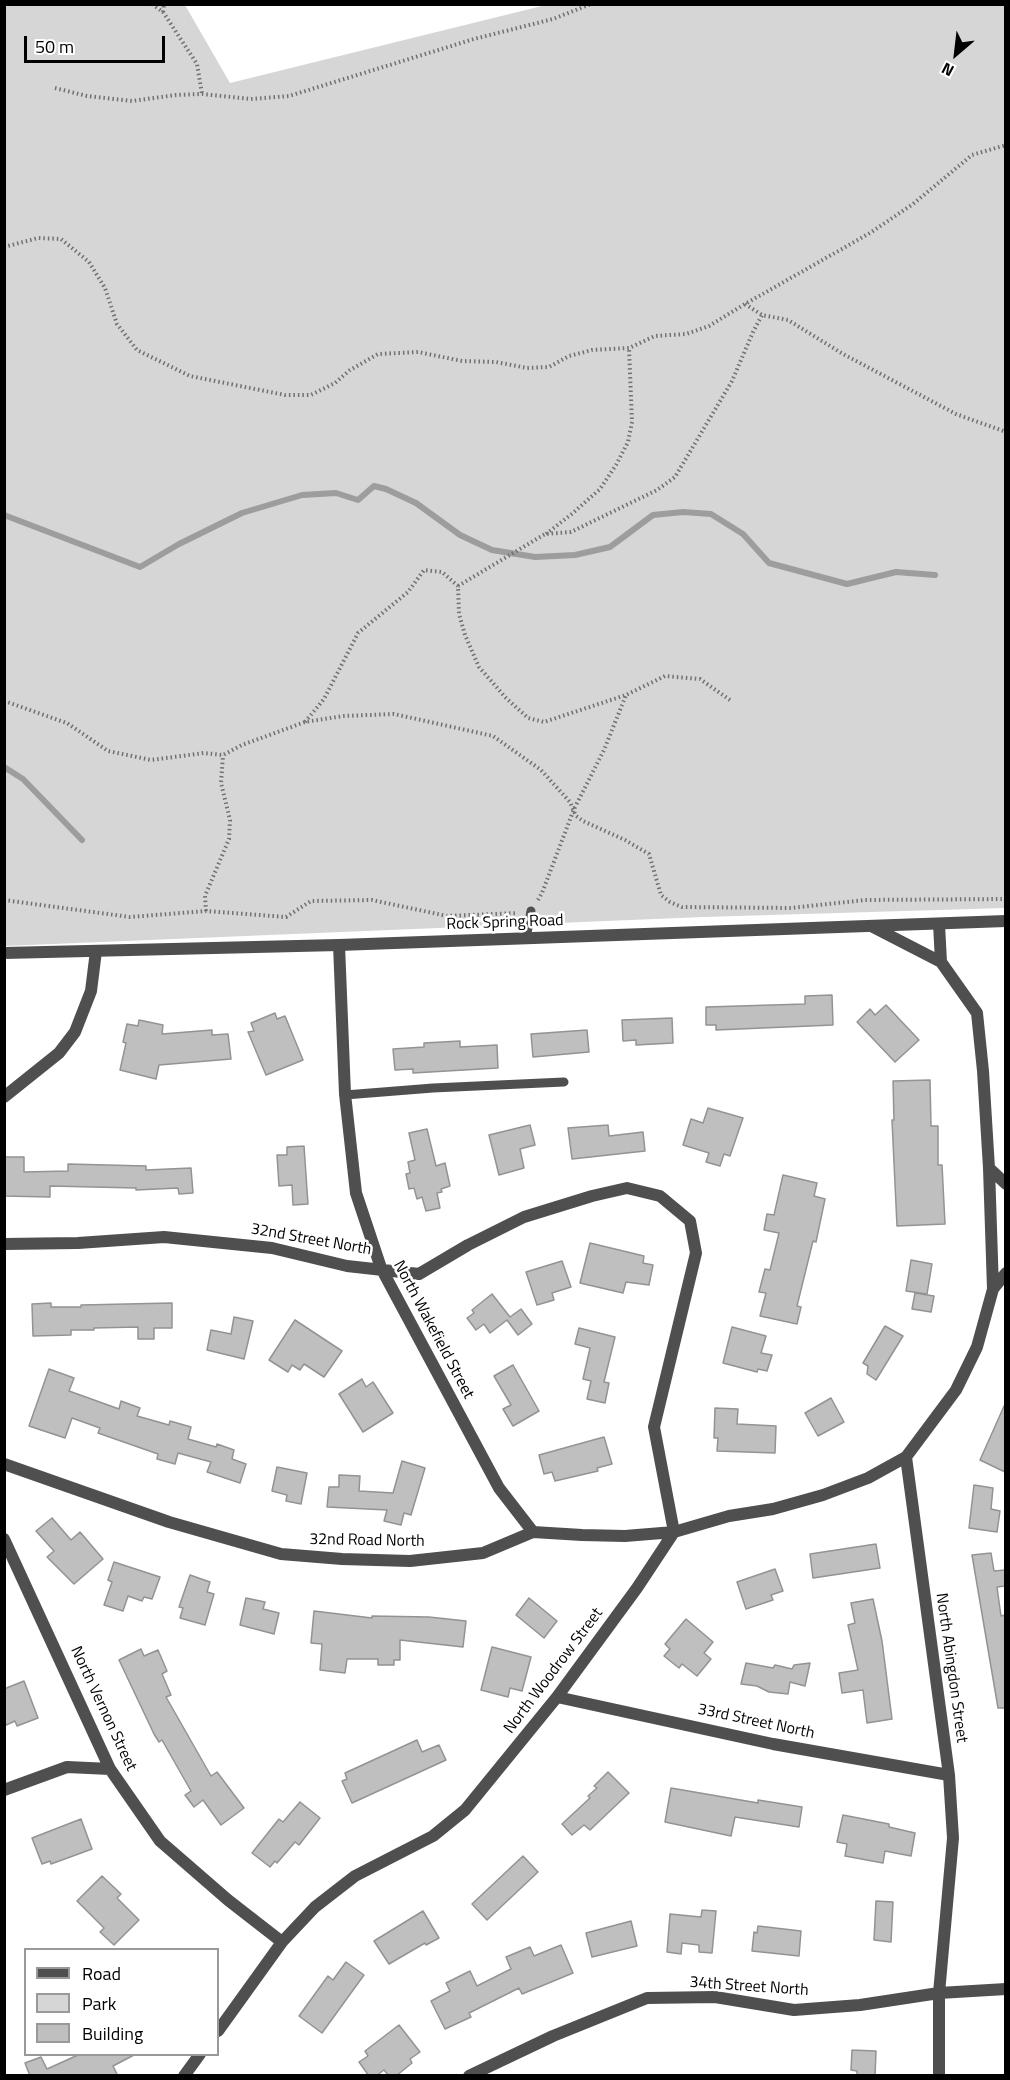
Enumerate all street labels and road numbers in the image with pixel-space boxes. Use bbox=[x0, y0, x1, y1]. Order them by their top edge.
street label: Rock Spring Road bbox=[446, 911, 564, 935]
street label: 32nd Street North bbox=[249, 1220, 373, 1260]
street label: North Wakefield Street bbox=[388, 1258, 478, 1402]
street label: 32nd Road North bbox=[309, 1530, 425, 1552]
street label: North Abingdon Street bbox=[931, 1592, 971, 1744]
street label: North Woodrow Street bbox=[500, 1604, 608, 1738]
street label: North Vernon Street bbox=[66, 1644, 140, 1774]
street label: 33rd Street North bbox=[696, 1700, 816, 1744]
street label: 34th Street North bbox=[689, 1973, 809, 2001]

